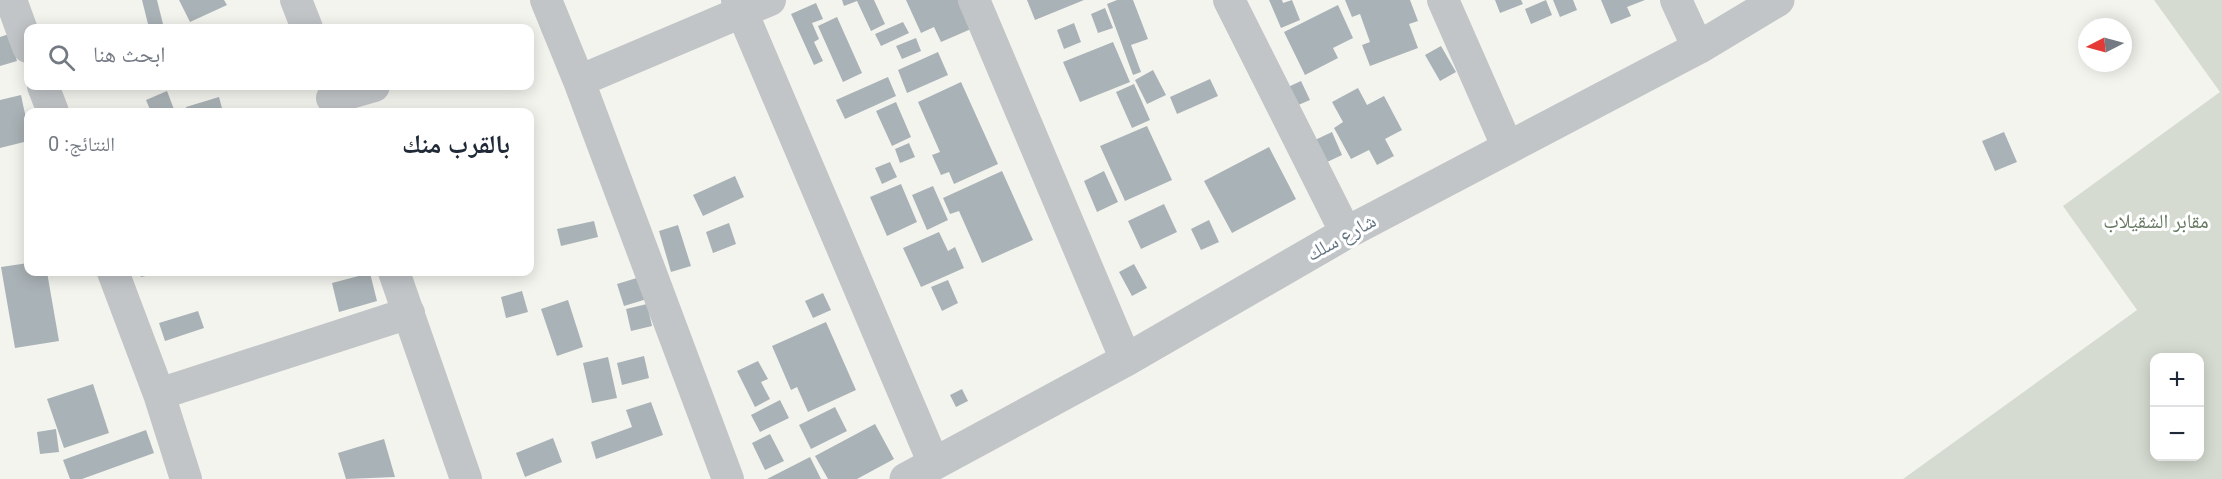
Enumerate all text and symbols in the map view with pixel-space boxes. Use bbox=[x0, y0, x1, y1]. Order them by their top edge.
north arrow bbox=[2078, 18, 2132, 72]
search box bbox=[24, 24, 534, 90]
icon: search bbox=[45, 41, 78, 74]
text: ابحث هنا bbox=[93, 42, 166, 67]
text: بالقرب منك bbox=[402, 129, 510, 159]
text: النتائج: 0 bbox=[48, 132, 115, 156]
street label: شارع سلك bbox=[1302, 208, 1380, 267]
park label: مقابر الشقيلاب bbox=[2103, 209, 2209, 233]
map controls bbox=[2150, 353, 2204, 461]
button: + bbox=[2150, 353, 2204, 407]
button: − bbox=[2150, 407, 2204, 461]

